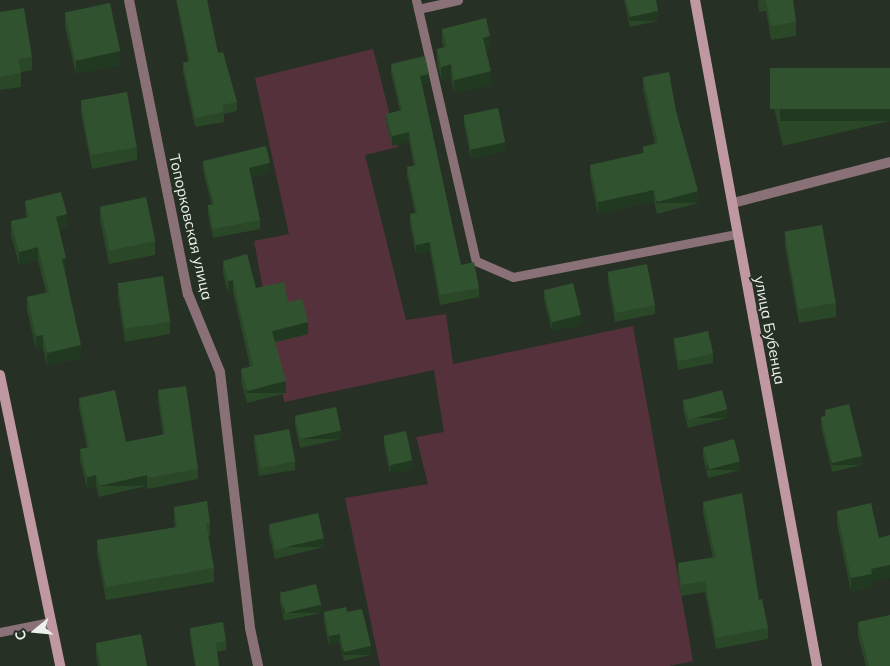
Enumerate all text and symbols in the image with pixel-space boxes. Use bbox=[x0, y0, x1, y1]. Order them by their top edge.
street label: Топорковская улица bbox=[165, 152, 217, 302]
street label: улица Бубенца bbox=[751, 274, 789, 386]
north arrow bbox=[10, 606, 60, 656]
text: С bbox=[11, 628, 31, 643]

